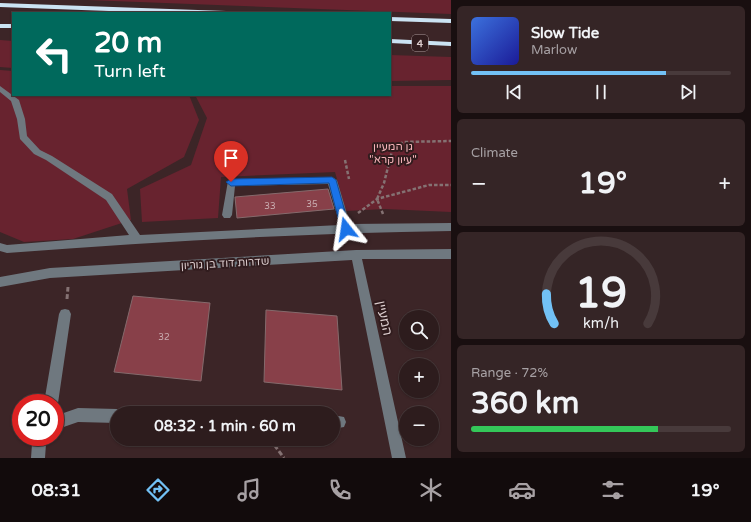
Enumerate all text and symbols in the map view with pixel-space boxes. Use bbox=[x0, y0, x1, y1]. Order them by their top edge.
text: Slow Tide bbox=[531, 24, 599, 42]
text: 20 m bbox=[94, 26, 162, 60]
icon: left bbox=[28, 28, 80, 80]
road number: 4 bbox=[412, 35, 428, 51]
text: Marlow bbox=[531, 42, 577, 58]
text: Turn left bbox=[94, 60, 166, 82]
icon: previous bbox=[503, 81, 525, 103]
icon: pause bbox=[590, 81, 612, 103]
icon: next bbox=[677, 81, 699, 103]
park label: גן המעיין "עיון קרא" bbox=[369, 140, 417, 166]
pin bbox=[214, 141, 248, 182]
text: Climate bbox=[471, 145, 518, 161]
icon: arrive bbox=[220, 147, 242, 169]
text: 19° bbox=[578, 165, 627, 202]
text: − bbox=[471, 171, 487, 197]
text: + bbox=[719, 171, 731, 197]
house number: 35 bbox=[306, 199, 318, 210]
house number: 33 bbox=[264, 201, 276, 212]
position arrow bbox=[325, 208, 367, 250]
street label: שדרות דוד בן גוריון bbox=[180, 255, 270, 272]
text: 19 bbox=[575, 268, 627, 318]
street label: המעיין bbox=[373, 299, 396, 337]
map controls bbox=[399, 310, 439, 446]
button: search bbox=[399, 310, 439, 350]
text: km/h bbox=[583, 314, 619, 331]
house number: 32 bbox=[158, 332, 170, 343]
button: + bbox=[399, 358, 439, 398]
text: Range · 72% bbox=[471, 365, 548, 381]
text: 360 km bbox=[471, 385, 579, 422]
speed limit sign: 20 bbox=[12, 394, 64, 446]
button: − bbox=[399, 406, 439, 446]
text: 08:32 · 1 min · 60 m bbox=[154, 417, 296, 435]
icon: directions bbox=[144, 476, 172, 504]
icon: music bbox=[235, 476, 263, 504]
icon: phone bbox=[326, 476, 354, 504]
icon: climate bbox=[417, 476, 445, 504]
icon: car bbox=[508, 476, 536, 504]
icon: filters bbox=[599, 476, 627, 504]
text: 08:31 bbox=[31, 479, 81, 501]
text: 19° bbox=[690, 479, 719, 501]

